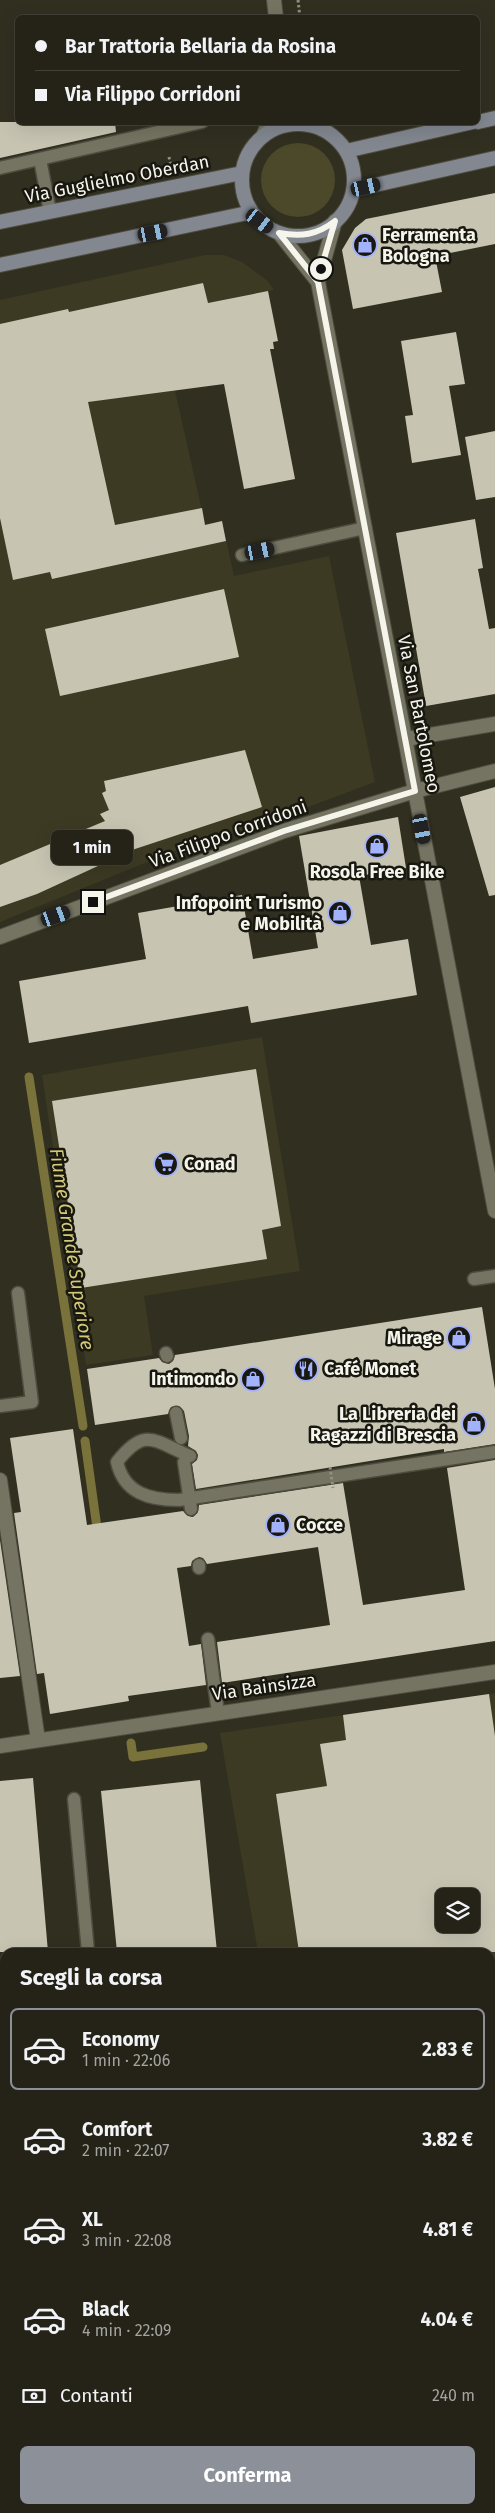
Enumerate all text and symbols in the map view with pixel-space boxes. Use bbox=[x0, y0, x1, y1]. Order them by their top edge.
text: Bar Trattoria Bellaria da Rosina bbox=[65, 35, 336, 58]
text: Via Filippo Corridoni bbox=[65, 83, 241, 106]
street label: Via Guglielmo Oberdan bbox=[23, 150, 211, 208]
car bbox=[349, 176, 382, 198]
car bbox=[243, 206, 276, 236]
car bbox=[136, 223, 169, 243]
place label: Ferramenta Bologna bbox=[382, 224, 476, 267]
shop icon: Ferramenta Bologna bbox=[352, 232, 378, 258]
route start bbox=[310, 258, 332, 280]
car bbox=[243, 541, 276, 561]
street label: Via San Bartolomeo bbox=[393, 633, 445, 795]
street label: Via Filippo Corridoni bbox=[146, 795, 310, 873]
car bbox=[411, 813, 432, 845]
callout: 1 min bbox=[52, 830, 134, 864]
shop icon: Rosola Free Bike bbox=[364, 833, 390, 859]
text: 1 min bbox=[73, 838, 111, 857]
place label: Rosola Free Bike bbox=[310, 861, 444, 883]
route end bbox=[82, 891, 104, 913]
place label: Infopoint Turismo e Mobilità bbox=[176, 892, 322, 935]
shop icon: Infopoint Turismo e Mobilità bbox=[327, 900, 353, 926]
car bbox=[39, 904, 72, 928]
water label: Fiume Grande Superiore bbox=[45, 1146, 99, 1352]
supermarket icon: Conad bbox=[153, 1151, 179, 1177]
place label: Conad bbox=[184, 1153, 236, 1175]
shop icon: Mirage bbox=[446, 1325, 472, 1351]
place label: Mirage bbox=[387, 1327, 442, 1349]
restaurant icon: Café Monet bbox=[293, 1356, 319, 1382]
place label: Café Monet bbox=[324, 1358, 417, 1380]
shop icon: Intimondo bbox=[240, 1366, 266, 1392]
place label: Intimondo bbox=[151, 1368, 236, 1390]
place label: La Libreria dei Ragazzi di Brescia bbox=[310, 1403, 456, 1446]
shop icon: La Libreria dei Ragazzi di Brescia bbox=[461, 1411, 487, 1437]
shop icon: Cocce bbox=[265, 1512, 291, 1538]
place label: Cocce bbox=[296, 1514, 343, 1536]
street label: Via Bainsizza bbox=[211, 1669, 317, 1705]
map controls bbox=[435, 1888, 480, 1933]
button: layers bbox=[435, 1888, 480, 1933]
text: Scegli la corsa bbox=[20, 1964, 163, 1991]
icon: car bbox=[22, 2027, 67, 2072]
text: Economy bbox=[82, 2028, 159, 2051]
text: 2.83 € bbox=[422, 2038, 473, 2061]
text: 1 min · 22:06 bbox=[82, 2051, 170, 2070]
icon: car bbox=[22, 2117, 67, 2162]
text: Comfort bbox=[82, 2118, 152, 2141]
text: 3.82 € bbox=[422, 2128, 473, 2151]
text: 2 min · 22:07 bbox=[82, 2141, 169, 2160]
icon: car bbox=[22, 2207, 67, 2252]
text: XL bbox=[82, 2208, 103, 2231]
text: 4.81 € bbox=[423, 2218, 473, 2241]
text: 3 min · 22:08 bbox=[82, 2231, 172, 2250]
icon: car bbox=[22, 2297, 67, 2342]
text: Black bbox=[82, 2298, 129, 2321]
text: 4.04 € bbox=[420, 2308, 473, 2331]
text: 4 min · 22:09 bbox=[82, 2321, 172, 2340]
icon: cash bbox=[20, 2382, 48, 2410]
text: Contanti bbox=[60, 2384, 133, 2407]
text: 240 m bbox=[432, 2386, 475, 2405]
button: Conferma bbox=[20, 2446, 475, 2504]

